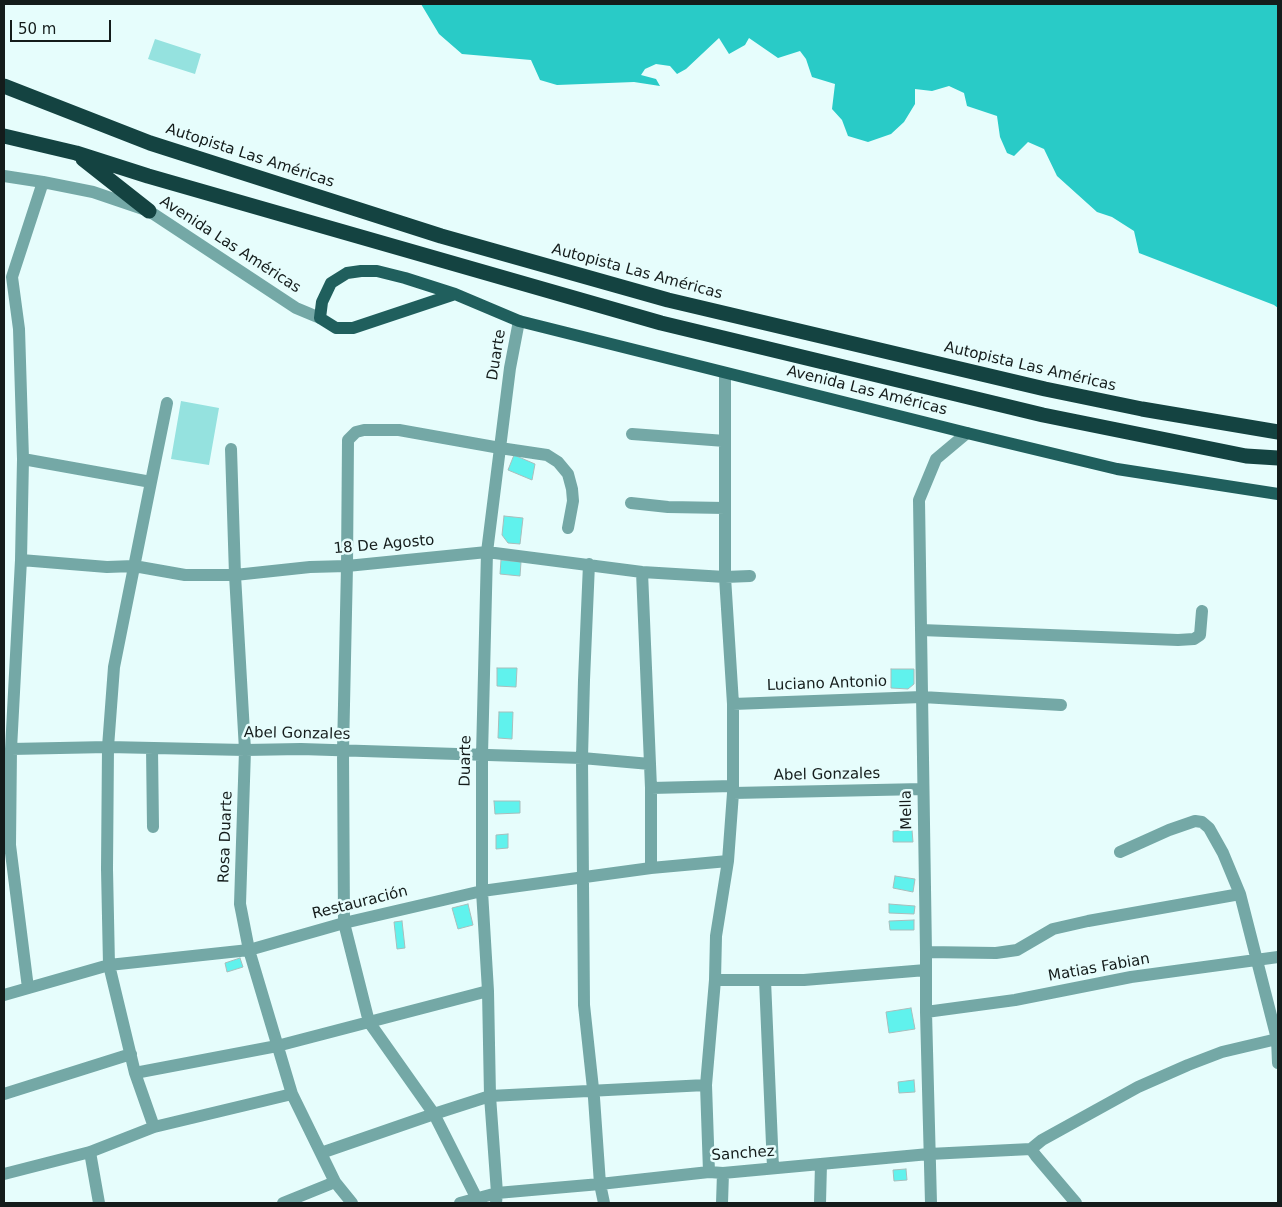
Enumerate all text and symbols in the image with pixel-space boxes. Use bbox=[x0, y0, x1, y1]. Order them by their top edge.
scale bar bbox=[12, 10, 114, 42]
text: 50 m bbox=[18, 20, 56, 38]
street label: Autopista Las Américas bbox=[164, 120, 336, 192]
street label: Avenida Las Américas bbox=[156, 193, 304, 297]
street label: Autopista Las Américas bbox=[550, 241, 724, 303]
street label: Duarte bbox=[484, 328, 510, 382]
street label: Autopista Las Américas bbox=[942, 338, 1118, 396]
street label: Avenida Las Américas bbox=[785, 362, 949, 420]
street label: 18 De Agosto bbox=[333, 532, 435, 558]
street label: Luciano Antonio bbox=[767, 673, 887, 695]
street label: Abel Gonzales bbox=[244, 724, 350, 744]
street label: Duarte bbox=[457, 735, 475, 787]
street label: Abel Gonzales bbox=[774, 765, 880, 785]
street label: Mella bbox=[898, 790, 916, 830]
street label: Rosa Duarte bbox=[215, 791, 237, 883]
street label: Restauración bbox=[310, 882, 410, 924]
street label: Matias Fabian bbox=[1047, 950, 1151, 986]
street label: Sanchez bbox=[711, 1143, 775, 1165]

